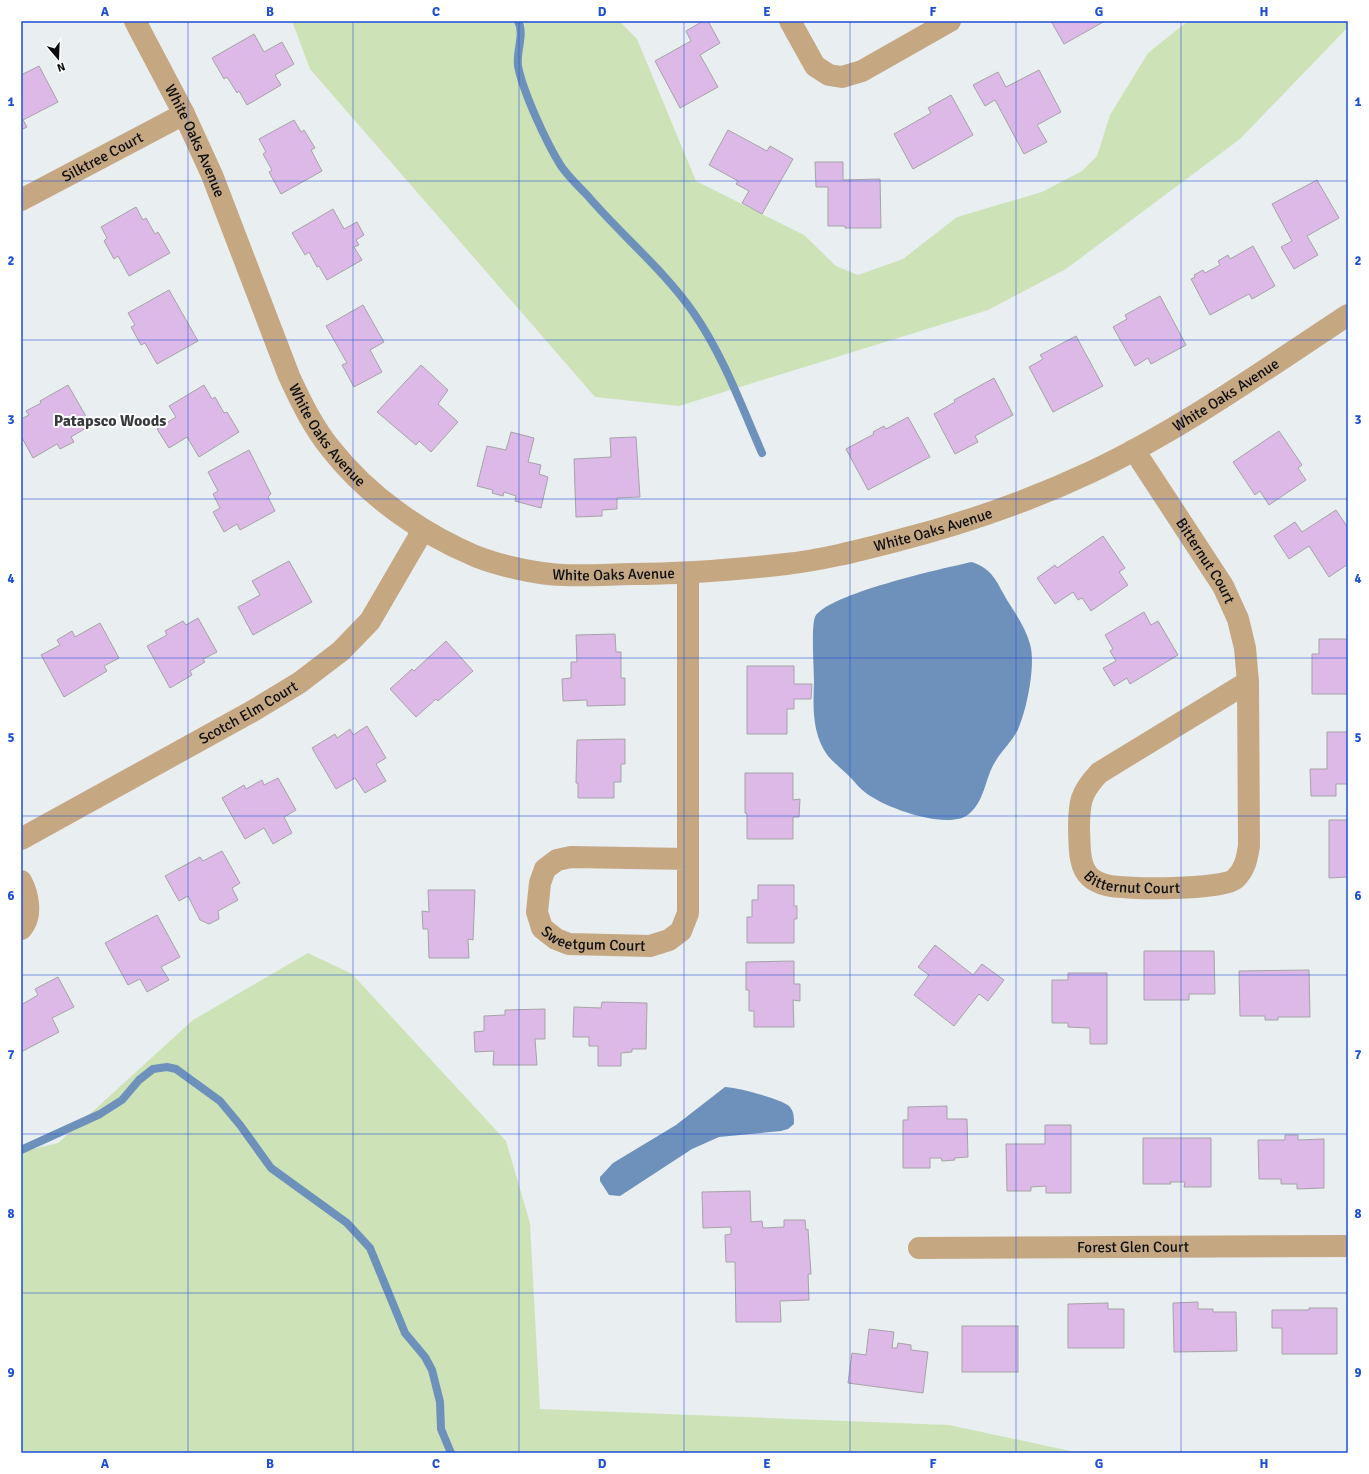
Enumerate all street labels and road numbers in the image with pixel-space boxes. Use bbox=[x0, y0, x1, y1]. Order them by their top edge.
street label: White Oaks Avenue bbox=[161, 81, 229, 200]
street label: Silktree Court bbox=[59, 128, 146, 186]
street label: White Oaks Avenue bbox=[1169, 354, 1282, 435]
street label: White Oaks Avenue bbox=[285, 381, 369, 490]
street label: White Oaks Avenue bbox=[872, 504, 995, 555]
street label: Bitternut Court bbox=[1172, 515, 1239, 606]
street label: White Oaks Avenue bbox=[552, 564, 675, 584]
street label: Scotch Elm Court bbox=[196, 677, 301, 748]
street label: Bitternut Court bbox=[1080, 867, 1180, 897]
street label: Sweetgum Court bbox=[538, 922, 646, 955]
street label: Forest Glen Court bbox=[1077, 1238, 1189, 1256]

